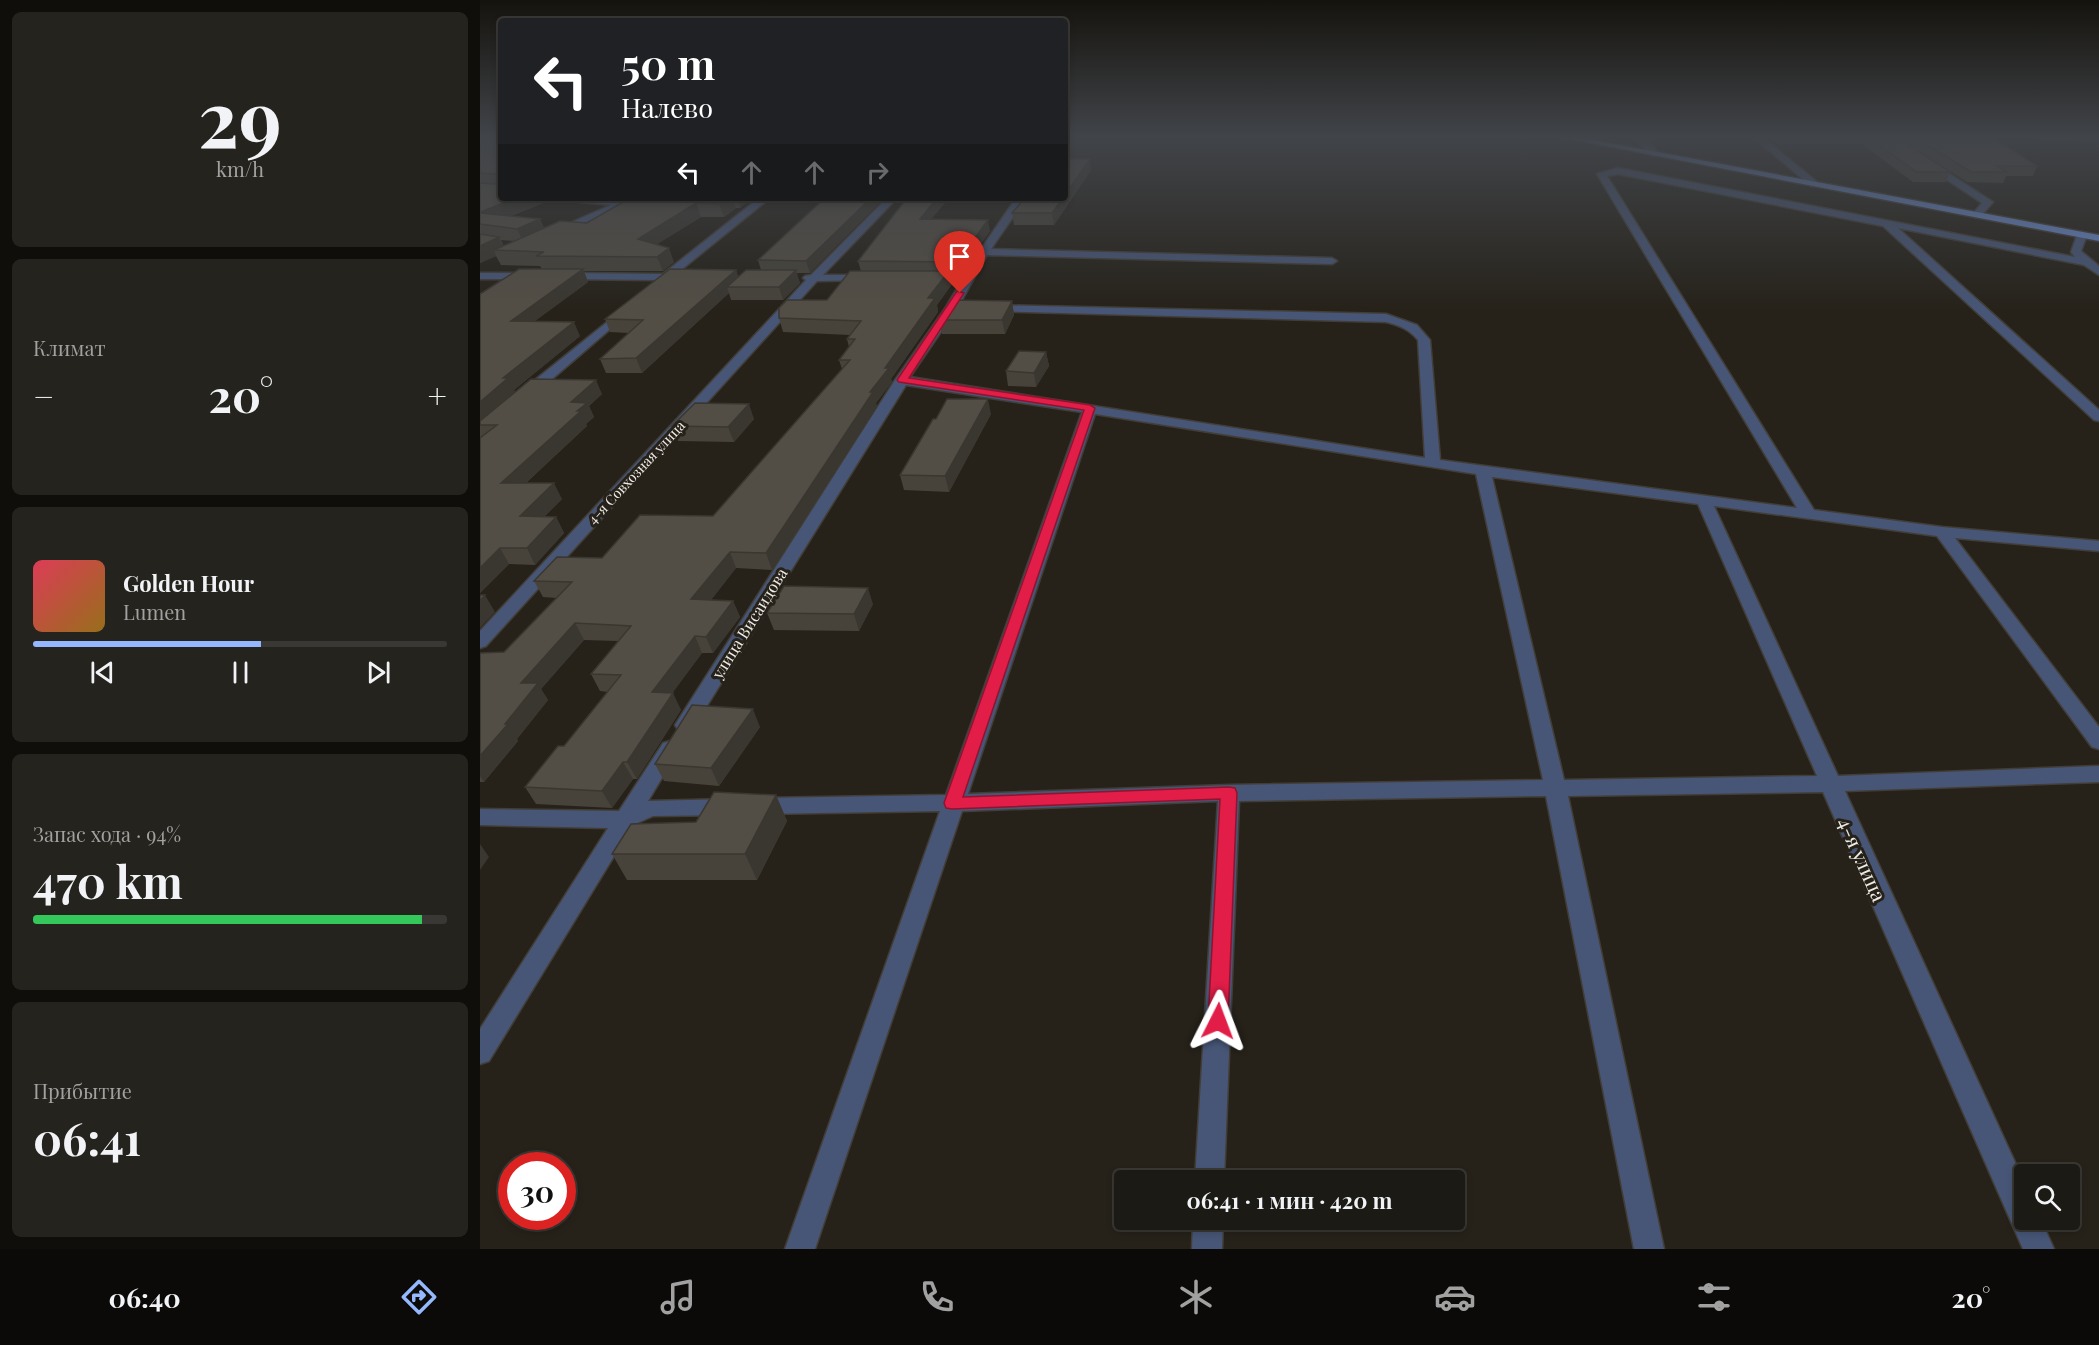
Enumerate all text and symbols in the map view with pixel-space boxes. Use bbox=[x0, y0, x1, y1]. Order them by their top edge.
text: 50 m bbox=[621, 35, 715, 91]
icon: left bbox=[522, 42, 600, 120]
text: 29 bbox=[198, 64, 282, 168]
text: Налево bbox=[621, 89, 713, 125]
text: km/h bbox=[216, 155, 264, 182]
icon: left bbox=[672, 156, 705, 189]
icon: ahead bbox=[735, 156, 768, 189]
icon: ahead bbox=[798, 156, 831, 189]
icon: right bbox=[861, 156, 894, 189]
pin bbox=[934, 231, 985, 293]
icon: arrive bbox=[943, 240, 976, 273]
text: Климат bbox=[33, 334, 106, 361]
text: 20° bbox=[209, 364, 273, 424]
text: − bbox=[33, 373, 54, 417]
text: + bbox=[428, 373, 447, 417]
street label: 4-я Совхозная улица bbox=[583, 416, 689, 528]
street label: улица Висаидова bbox=[706, 564, 792, 683]
text: Golden Hour bbox=[123, 568, 254, 598]
text: Lumen bbox=[123, 598, 186, 625]
icon: previous bbox=[86, 656, 119, 689]
icon: pause bbox=[224, 656, 257, 689]
icon: next bbox=[362, 656, 395, 689]
street label: 4-я улица bbox=[1832, 813, 1894, 905]
text: Запас хода · 94% bbox=[33, 820, 181, 847]
text: 470 km bbox=[33, 850, 183, 910]
position arrow bbox=[1186, 989, 1250, 1053]
text: Прибытие bbox=[33, 1077, 132, 1104]
text: 06:41 bbox=[33, 1107, 141, 1167]
speed limit sign: 30 bbox=[498, 1152, 576, 1230]
map controls bbox=[2014, 1164, 2080, 1230]
button: search bbox=[2014, 1164, 2080, 1230]
text: 06:41 · 1 мин · 420 m bbox=[1187, 1185, 1392, 1215]
icon: directions bbox=[398, 1276, 440, 1318]
icon: music bbox=[657, 1276, 699, 1318]
icon: phone bbox=[916, 1276, 958, 1318]
icon: climate bbox=[1175, 1276, 1217, 1318]
icon: car bbox=[1434, 1276, 1476, 1318]
icon: filters bbox=[1693, 1276, 1735, 1318]
text: 06:40 bbox=[109, 1279, 181, 1315]
text: 20° bbox=[1952, 1279, 1990, 1315]

